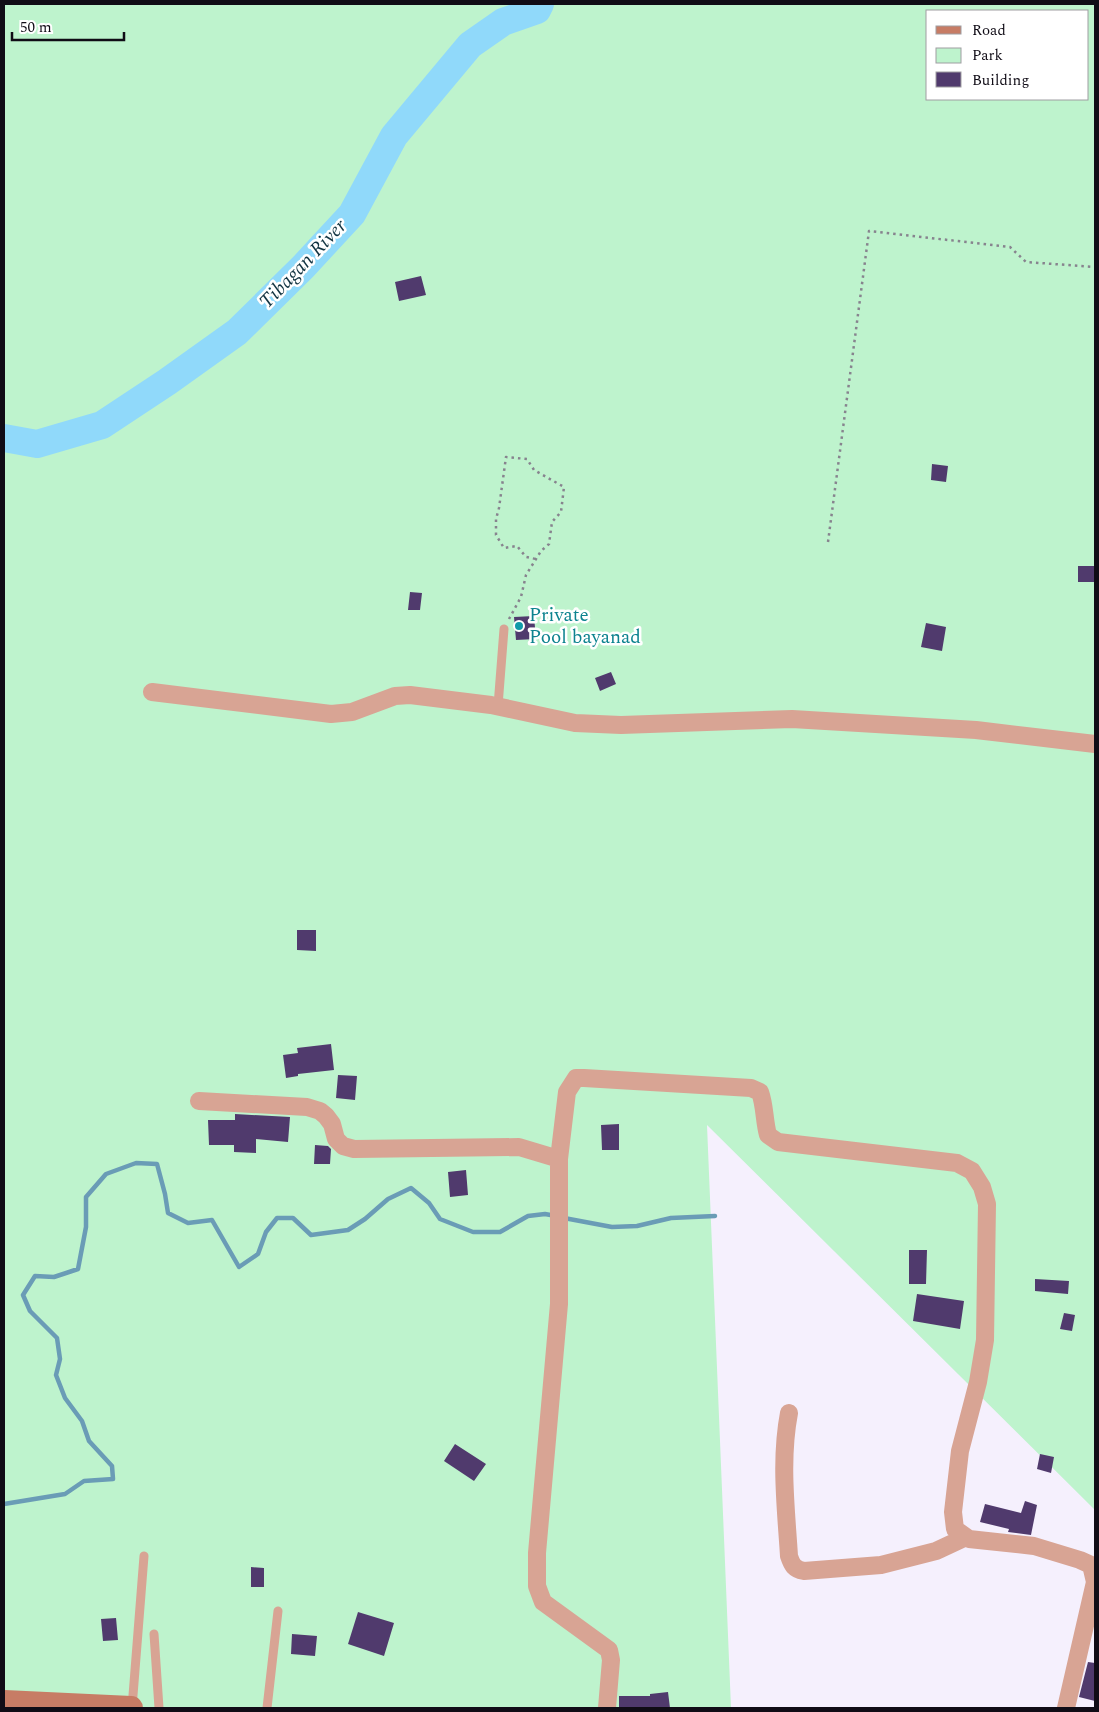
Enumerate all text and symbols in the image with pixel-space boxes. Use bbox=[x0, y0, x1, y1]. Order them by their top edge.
scale bar bbox=[12, 10, 125, 42]
legend bbox=[926, 10, 1089, 100]
text: 50 m bbox=[20, 16, 52, 39]
text: Road bbox=[972, 19, 1006, 42]
text: Park bbox=[972, 44, 1003, 67]
text: Building bbox=[972, 69, 1029, 92]
water label: Tibagan River bbox=[252, 211, 355, 316]
place label: Private Pool bayanad bbox=[529, 601, 641, 652]
marker: Private Pool bayanad bbox=[513, 620, 525, 632]

